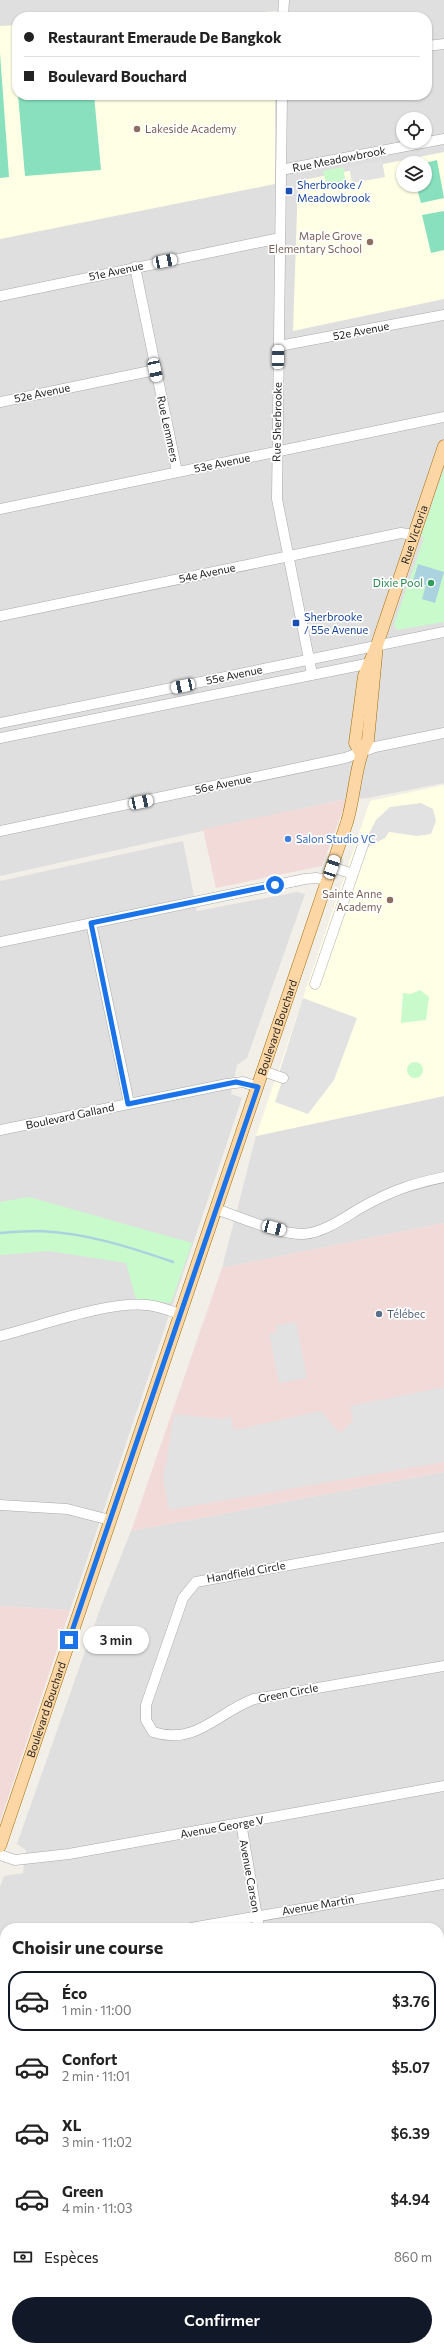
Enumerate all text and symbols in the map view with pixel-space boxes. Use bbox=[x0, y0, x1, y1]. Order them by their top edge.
text: Restaurant Emeraude De Bangkok bbox=[48, 28, 282, 46]
text: Boulevard Bouchard bbox=[48, 67, 187, 85]
map controls bbox=[396, 112, 432, 192]
button: locate bbox=[396, 112, 432, 148]
place label: Lakeside Academy bbox=[145, 122, 237, 135]
marker: Lakeside Academy bbox=[132, 124, 142, 134]
street label: Rue Meadowbrook bbox=[291, 143, 387, 174]
button: layers bbox=[396, 156, 432, 192]
place label: Sherbrooke / Meadowbrook bbox=[297, 178, 370, 204]
marker: Sherbrooke / Meadowbrook bbox=[284, 186, 294, 196]
place label: Maple Grove Elementary School bbox=[269, 229, 362, 255]
marker: Maple Grove Elementary School bbox=[365, 237, 375, 247]
car bbox=[152, 253, 178, 269]
street label: 51e Avenue bbox=[87, 258, 145, 283]
street label: 52e Avenue bbox=[332, 319, 390, 342]
car bbox=[272, 345, 284, 369]
car bbox=[147, 357, 163, 383]
street label: 52e Avenue bbox=[13, 380, 71, 405]
street label: Rue Sherbrooke bbox=[269, 382, 284, 462]
street label: Rue Lemmers bbox=[155, 394, 182, 463]
street label: 53e Avenue bbox=[193, 450, 251, 475]
street label: Rue Victoria bbox=[398, 503, 430, 566]
street label: 54e Avenue bbox=[177, 560, 237, 585]
place label: Dixie Pool bbox=[373, 576, 423, 589]
marker: Dixie Pool bbox=[426, 578, 436, 588]
place label: Sherbrooke / 55e Avenue bbox=[304, 610, 368, 636]
marker: Sherbrooke / 55e Avenue bbox=[291, 618, 301, 628]
street label: 55e Avenue bbox=[205, 662, 263, 687]
car bbox=[170, 678, 196, 694]
street label: 56e Avenue bbox=[193, 771, 253, 796]
car bbox=[128, 794, 154, 810]
place label: Salon Studio VC bbox=[296, 832, 376, 845]
marker: Salon Studio VC bbox=[283, 834, 293, 844]
car bbox=[322, 854, 342, 880]
route start bbox=[266, 876, 284, 894]
place label: Sainte Anne Academy bbox=[322, 887, 382, 913]
marker: Sainte Anne Academy bbox=[385, 895, 395, 905]
street label: Boulevard Bouchard bbox=[255, 978, 299, 1077]
street label: Boulevard Galland bbox=[25, 1100, 115, 1131]
car bbox=[261, 1219, 287, 1237]
place label: Télébec bbox=[387, 1307, 425, 1320]
marker: Télébec bbox=[374, 1309, 384, 1319]
street label: Handfield Circle bbox=[206, 1558, 286, 1585]
callout: 3 min bbox=[83, 1626, 149, 1654]
route end bbox=[60, 1631, 78, 1649]
text: 3 min bbox=[100, 1632, 132, 1648]
street label: Boulevard Bouchard bbox=[23, 1660, 68, 1759]
street label: Green Circle bbox=[257, 1680, 319, 1705]
street label: Avenue George V bbox=[179, 1813, 265, 1840]
street label: Avenue Carson bbox=[238, 1838, 263, 1914]
street label: Avenue Martin bbox=[281, 1892, 355, 1917]
text: Choisir une course bbox=[12, 1936, 163, 1958]
icon: car bbox=[14, 1983, 50, 2019]
text: Éco bbox=[62, 1984, 87, 2002]
text: $3.76 bbox=[392, 1992, 430, 2010]
text: 1 min · 11:00 bbox=[62, 2002, 131, 2018]
icon: car bbox=[14, 2049, 50, 2085]
text: Confort bbox=[62, 2050, 117, 2068]
text: $5.07 bbox=[391, 2058, 430, 2076]
text: 2 min · 11:01 bbox=[62, 2068, 130, 2084]
icon: car bbox=[14, 2115, 50, 2151]
text: XL bbox=[62, 2116, 81, 2134]
text: $6.39 bbox=[391, 2124, 430, 2142]
text: 3 min · 11:02 bbox=[62, 2134, 132, 2150]
icon: car bbox=[14, 2181, 50, 2217]
text: Green bbox=[62, 2182, 103, 2200]
text: $4.94 bbox=[390, 2190, 430, 2208]
text: 4 min · 11:03 bbox=[62, 2200, 133, 2216]
icon: cash bbox=[12, 2246, 34, 2268]
text: Espèces bbox=[44, 2248, 99, 2266]
text: 860 m bbox=[394, 2249, 432, 2265]
button: Confirmer bbox=[12, 2297, 432, 2343]

